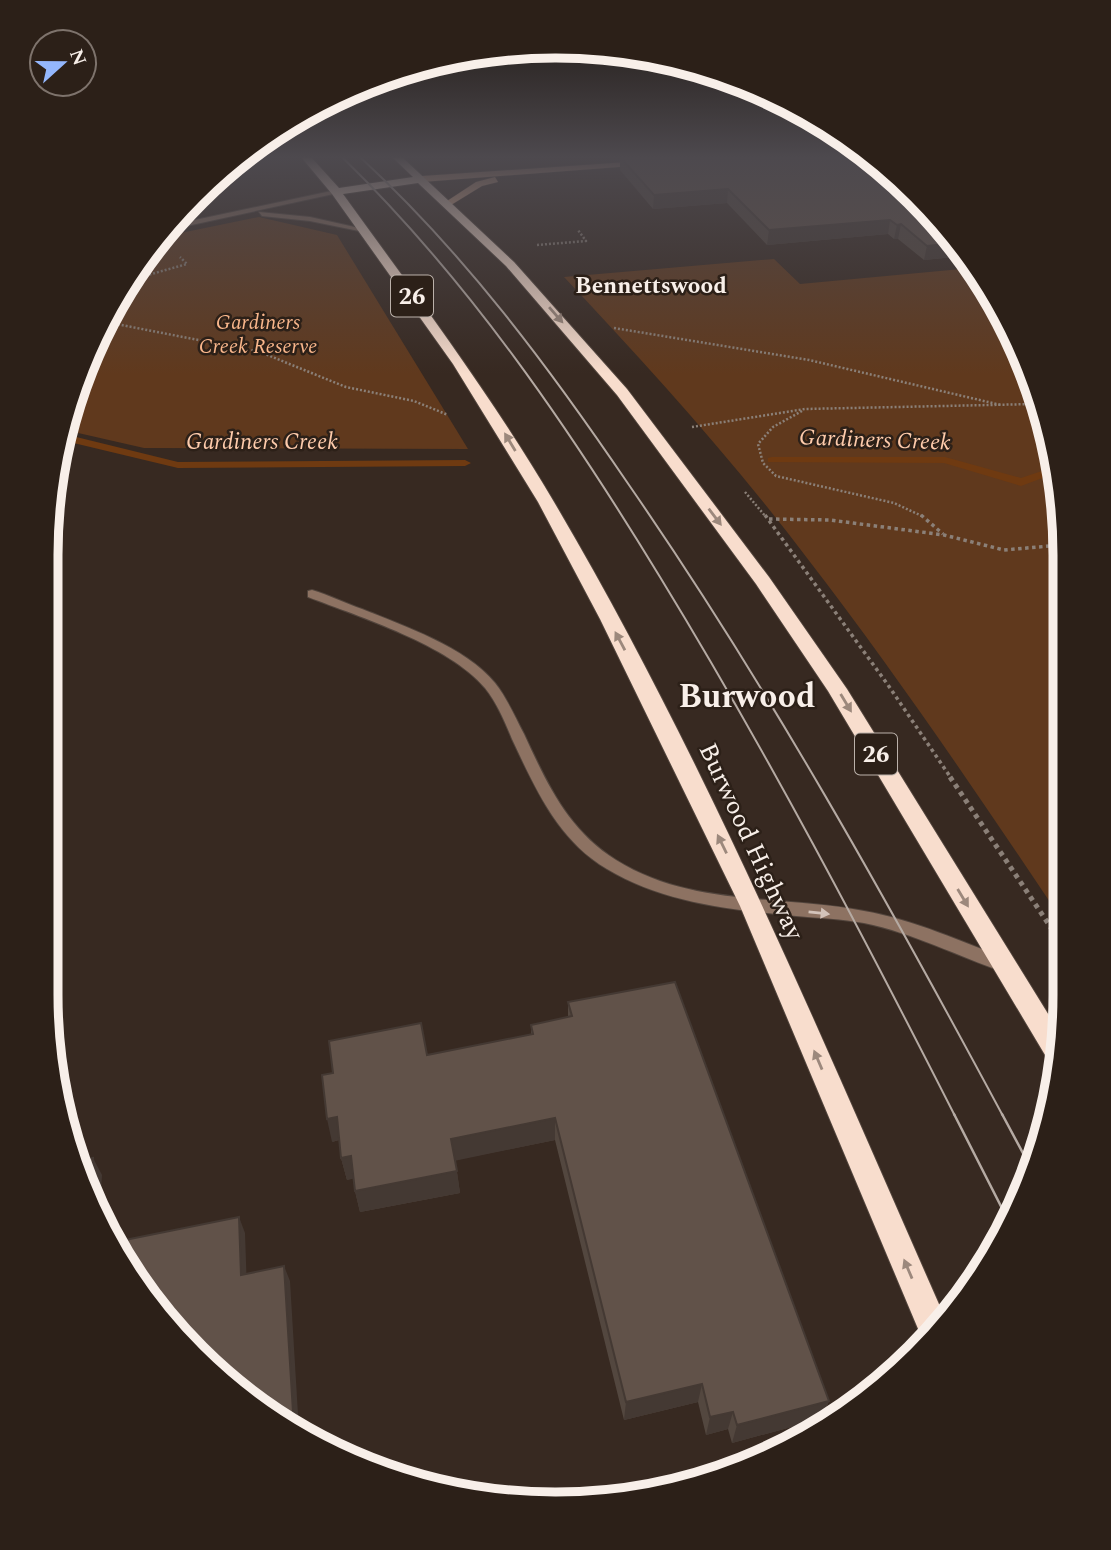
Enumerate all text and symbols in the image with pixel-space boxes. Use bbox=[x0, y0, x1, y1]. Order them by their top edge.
north arrow bbox=[28, 28, 98, 98]
text: N bbox=[61, 45, 94, 70]
district label: Bennettswood bbox=[575, 269, 727, 304]
road number: 26 bbox=[391, 276, 433, 316]
one-way arrow bbox=[548, 306, 564, 324]
park label: Gardiners Creek Reserve bbox=[199, 307, 317, 363]
water label: Gardiners Creek bbox=[798, 420, 952, 461]
water label: Gardiners Creek bbox=[186, 425, 338, 460]
one-way arrow bbox=[503, 433, 516, 452]
one-way arrow bbox=[708, 508, 722, 526]
one-way arrow bbox=[615, 631, 626, 651]
district label: Burwood bbox=[678, 672, 816, 722]
one-way arrow bbox=[839, 694, 852, 713]
road number: 26 bbox=[855, 734, 897, 774]
street label: Burwood Highway bbox=[688, 736, 815, 948]
one-way arrow bbox=[716, 834, 728, 854]
one-way arrow bbox=[957, 889, 970, 908]
one-way arrow bbox=[809, 907, 831, 918]
one-way arrow bbox=[812, 1050, 824, 1070]
one-way arrow bbox=[902, 1259, 914, 1279]

